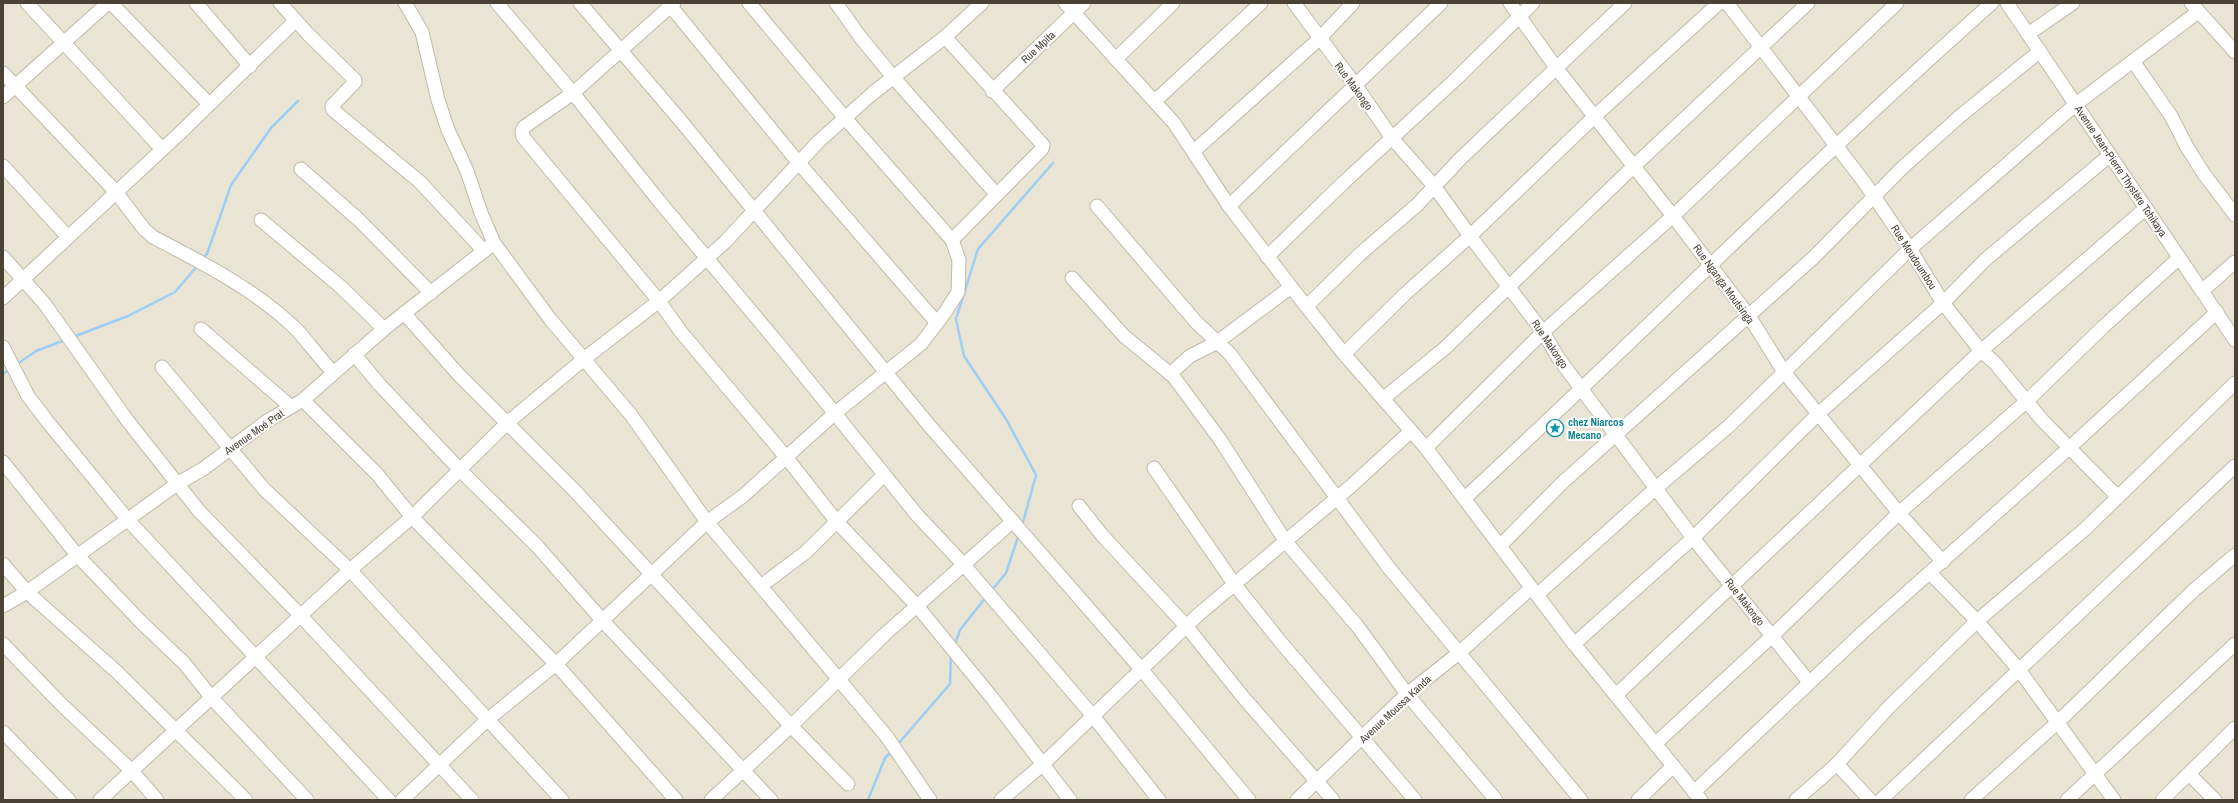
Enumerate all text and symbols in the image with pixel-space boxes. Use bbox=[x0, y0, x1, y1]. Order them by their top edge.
street label: Rue Mpita bbox=[1018, 28, 1058, 66]
street label: Rue Makongo bbox=[1332, 59, 1376, 113]
street label: Avenue Jean-Pierre Thystère Tchikaya bbox=[2071, 102, 2170, 239]
street label: Rue Moudoumbou bbox=[1888, 222, 1940, 292]
street label: Rue Nganga Moutsinga bbox=[1690, 241, 1758, 327]
street label: Rue Makongo bbox=[1528, 317, 1572, 371]
street label: Avenue Moé Prat bbox=[221, 406, 287, 458]
place label: chez Niarcos Mecano bbox=[1568, 415, 1624, 442]
place icon: chez Niarcos Mecano bbox=[1545, 418, 1565, 438]
street label: Rue Makongo bbox=[1722, 576, 1768, 628]
street label: Avenue Moussa Kanda bbox=[1355, 672, 1434, 747]

